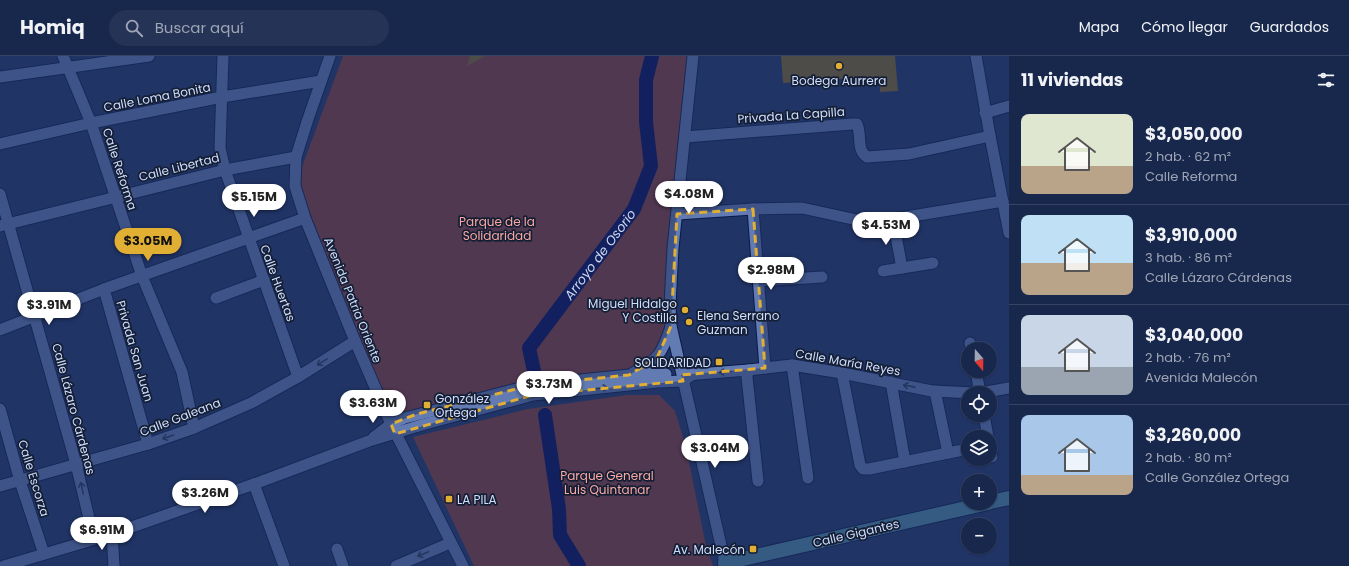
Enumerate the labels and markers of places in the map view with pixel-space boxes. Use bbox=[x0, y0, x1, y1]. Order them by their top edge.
marker: Bodega Aurrera bbox=[834, 61, 844, 71]
place label: Bodega Aurrera bbox=[792, 72, 886, 89]
pin: $4.08M bbox=[656, 181, 722, 215]
pin: $5.15M bbox=[221, 184, 287, 218]
pin: $4.53M bbox=[853, 212, 919, 246]
pin: $3.05M bbox=[115, 228, 181, 262]
pin: $2.98M bbox=[738, 257, 804, 291]
pin: $3.91M bbox=[16, 292, 82, 326]
place label: Miguel Hidalgo Y Costilla bbox=[588, 295, 677, 326]
marker: Miguel Hidalgo Y Costilla bbox=[680, 305, 690, 315]
place label: Elena Serrano Guzman bbox=[697, 307, 780, 338]
marker: Elena Serrano Guzman bbox=[684, 317, 694, 327]
place label: SOLIDARIDAD bbox=[635, 354, 711, 371]
marker: SOLIDARIDAD bbox=[714, 357, 724, 367]
pin: $3.73M bbox=[516, 371, 582, 405]
pin: $3.63M bbox=[340, 390, 406, 424]
place label: González Ortega bbox=[435, 390, 489, 421]
marker: González Ortega bbox=[422, 400, 432, 410]
pin: $3.04M bbox=[682, 435, 748, 469]
pin: $3.26M bbox=[172, 480, 238, 514]
place label: LA PILA bbox=[457, 491, 497, 508]
marker: LA PILA bbox=[444, 494, 454, 504]
pin: $6.91M bbox=[69, 517, 135, 551]
place label: Av. Malecón bbox=[673, 541, 745, 558]
marker: Av. Malecón bbox=[748, 544, 758, 554]

